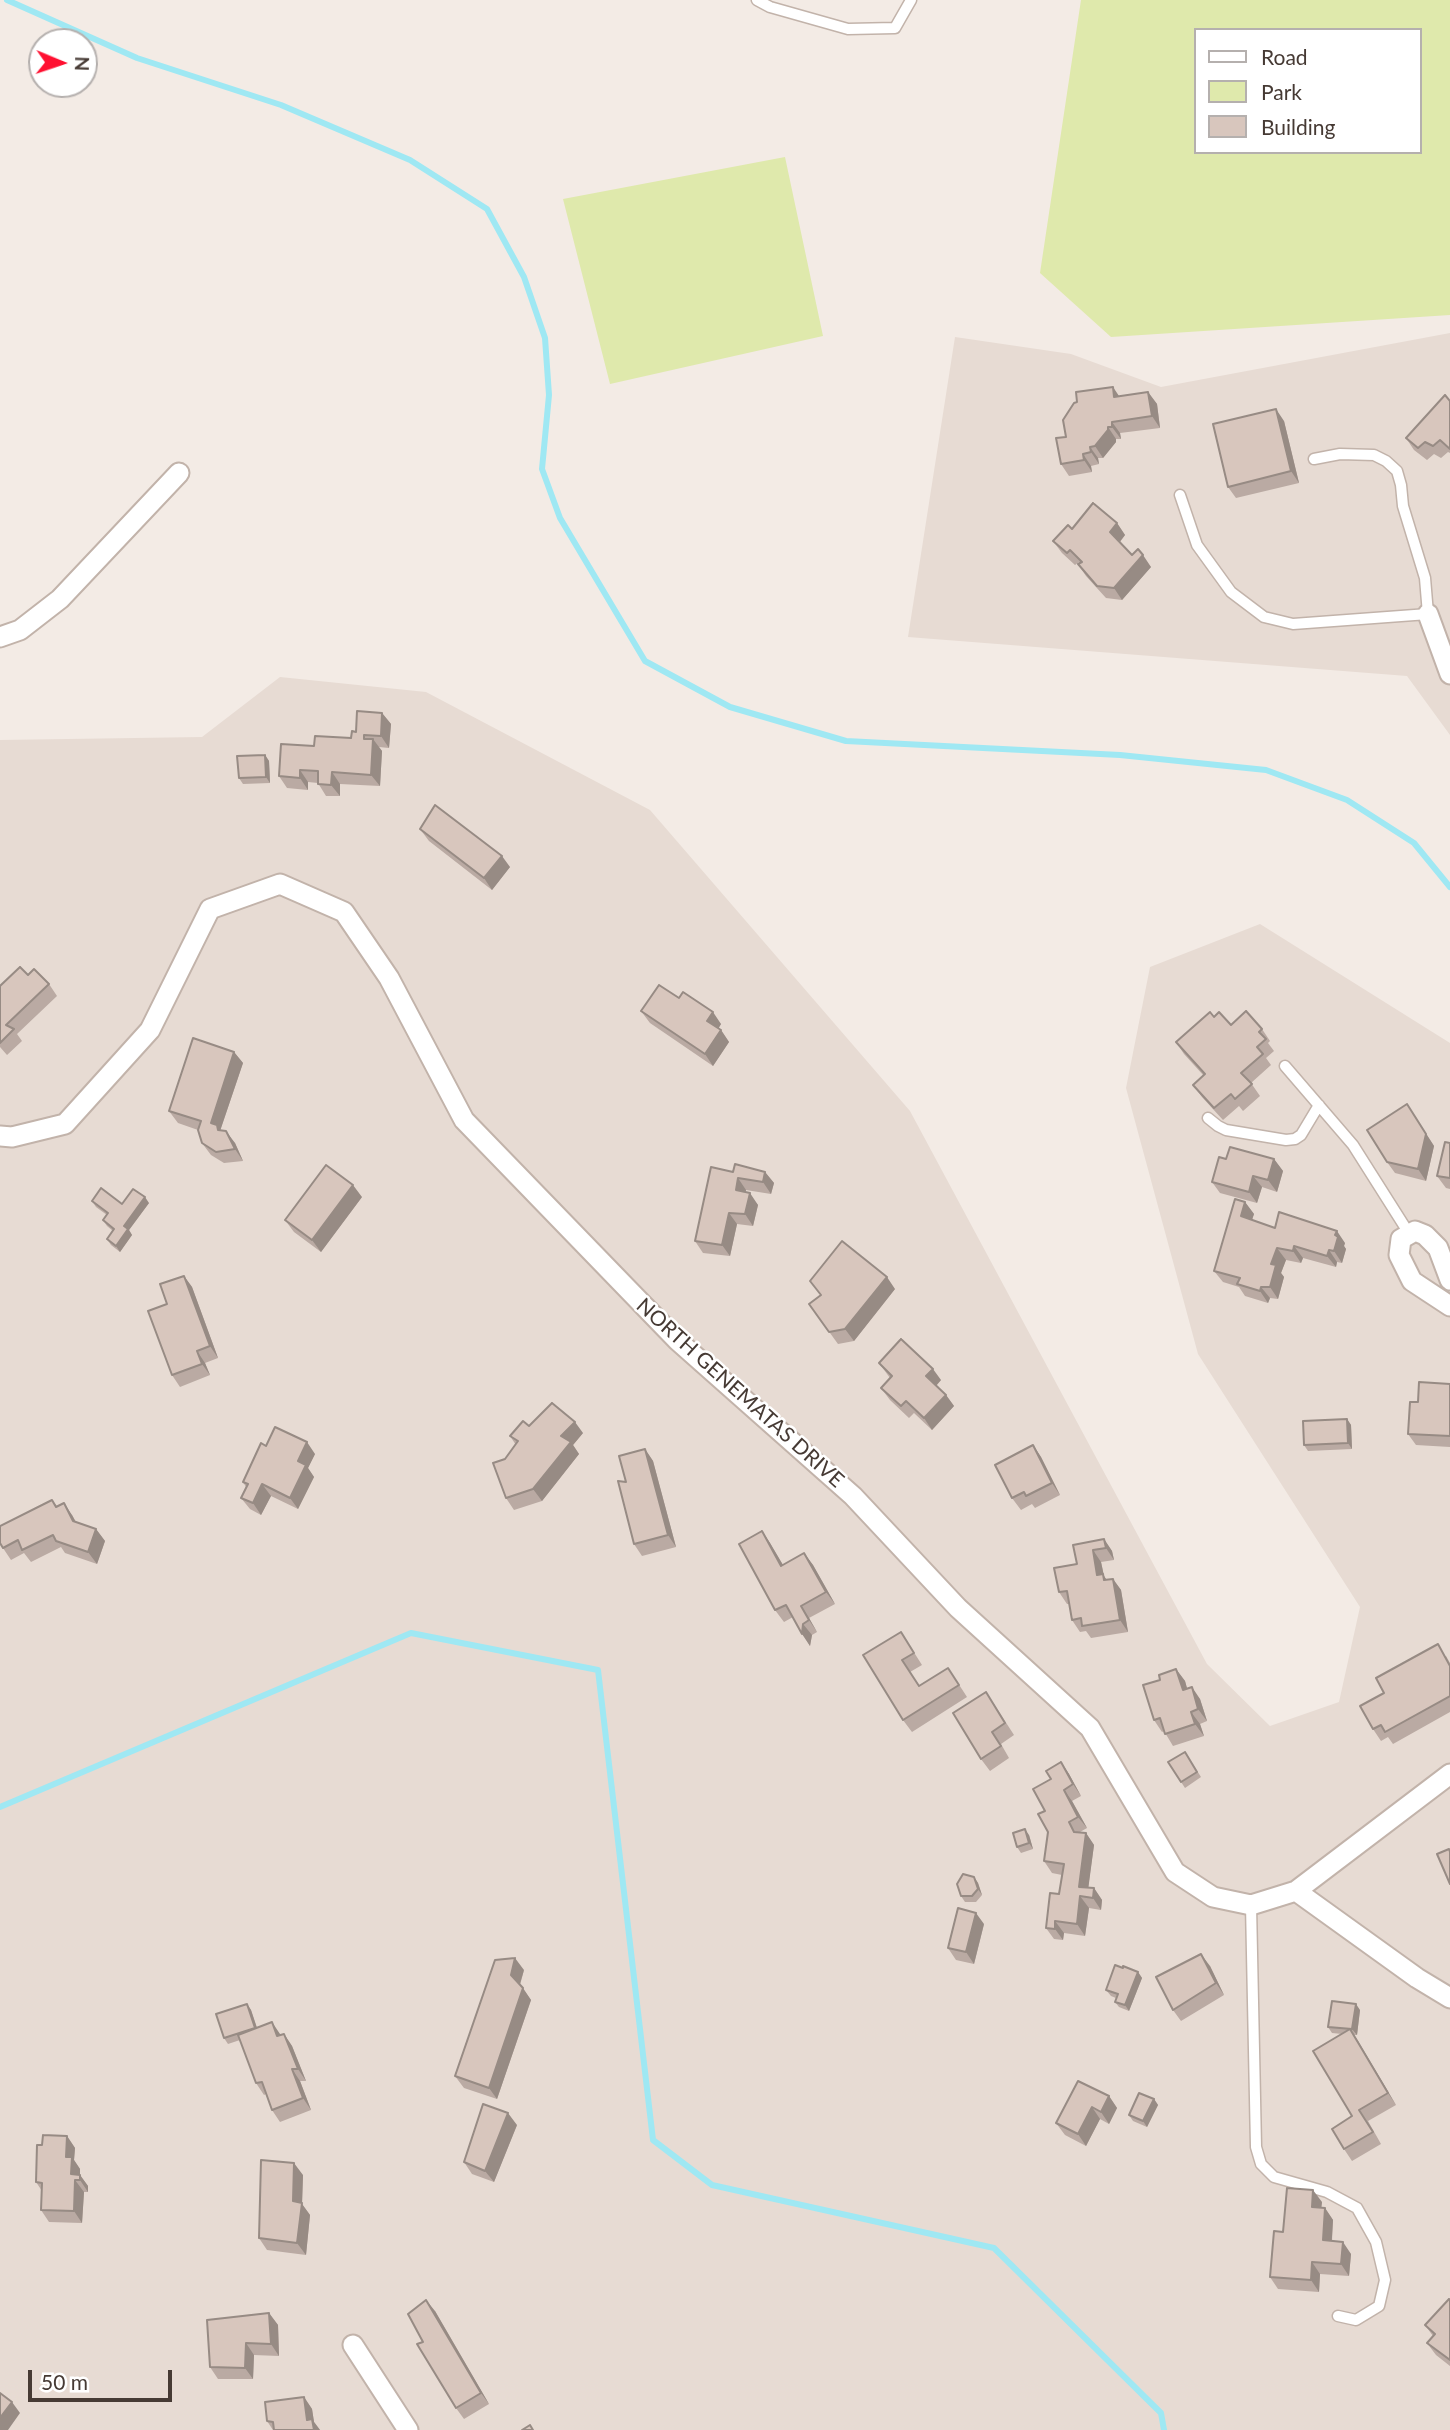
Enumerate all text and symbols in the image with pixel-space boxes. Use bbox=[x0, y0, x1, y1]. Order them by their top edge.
north arrow bbox=[28, 28, 98, 98]
legend bbox=[1194, 28, 1422, 154]
text: Road bbox=[1261, 44, 1308, 69]
text: N bbox=[71, 56, 94, 71]
text: Park bbox=[1261, 79, 1302, 104]
text: Building bbox=[1261, 114, 1336, 139]
street label: NORTH GENEMATAS DRIVE bbox=[631, 1293, 849, 1493]
scale bar bbox=[32, 2356, 175, 2400]
text: 50 m bbox=[41, 2369, 88, 2394]

